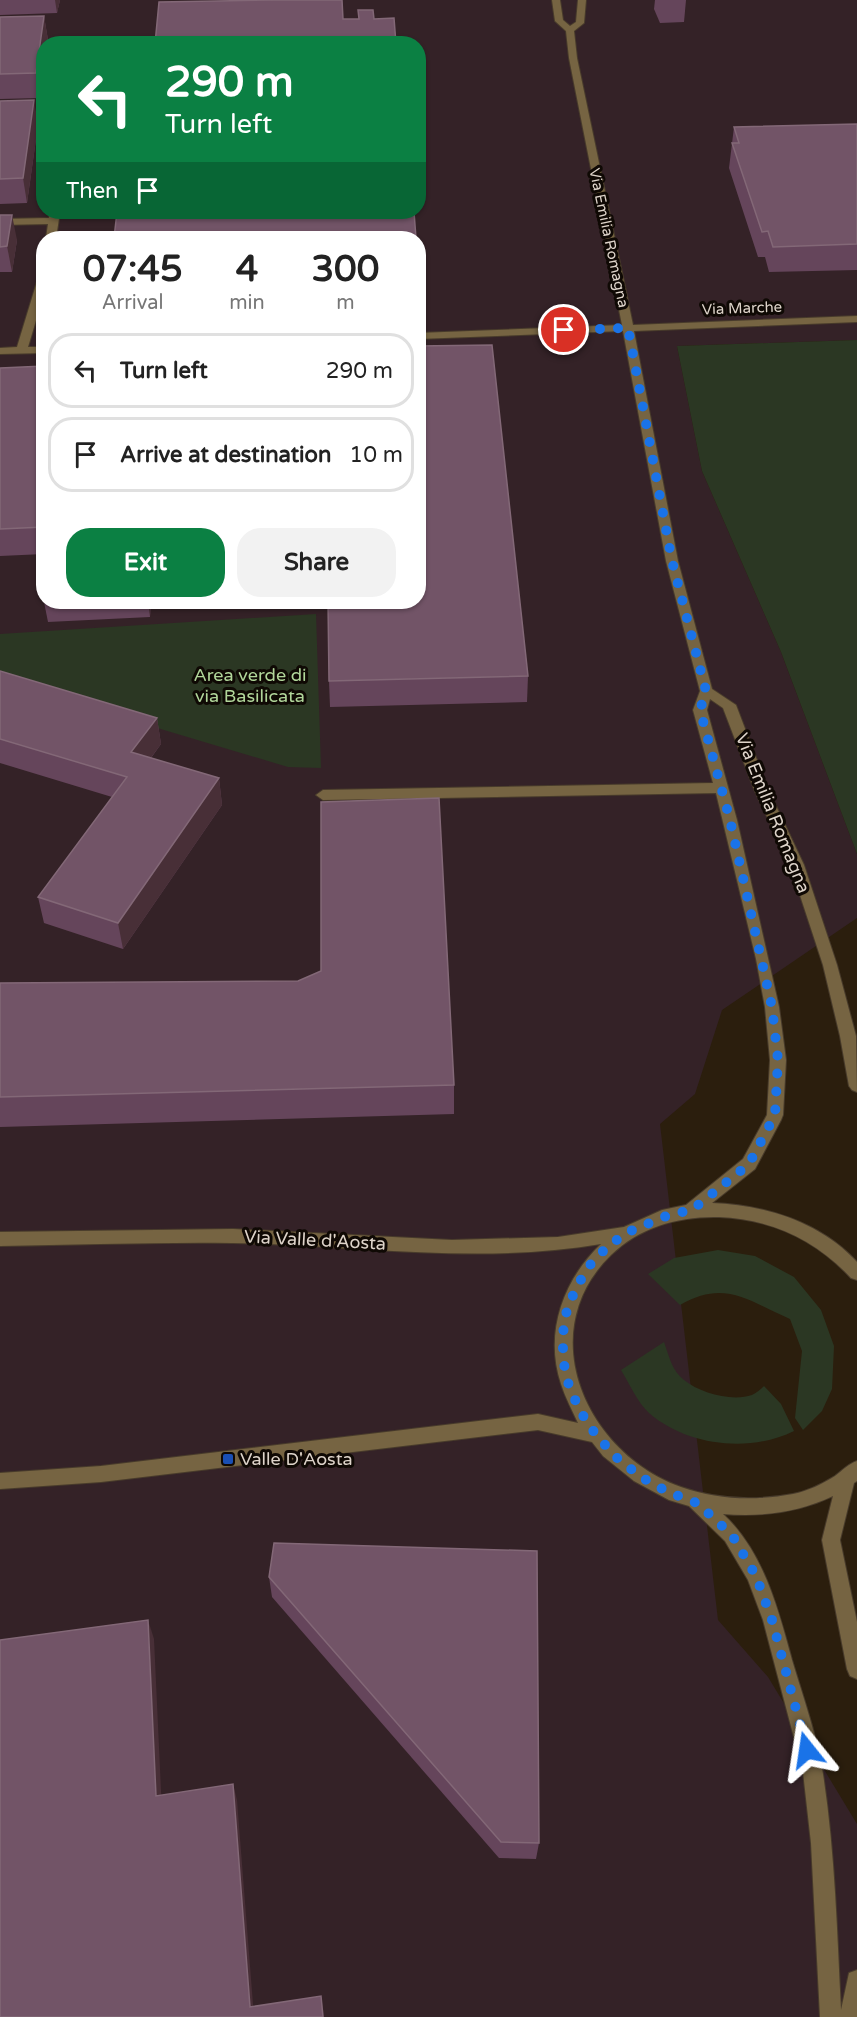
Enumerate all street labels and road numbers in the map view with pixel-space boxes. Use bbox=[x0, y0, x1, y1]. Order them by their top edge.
street label: Via Emilia Romagna bbox=[585, 167, 633, 309]
street label: Via Marche bbox=[702, 298, 782, 318]
street label: Via Emilia Romagna bbox=[731, 730, 815, 896]
street label: Via Valle d'Aosta bbox=[243, 1225, 387, 1255]

